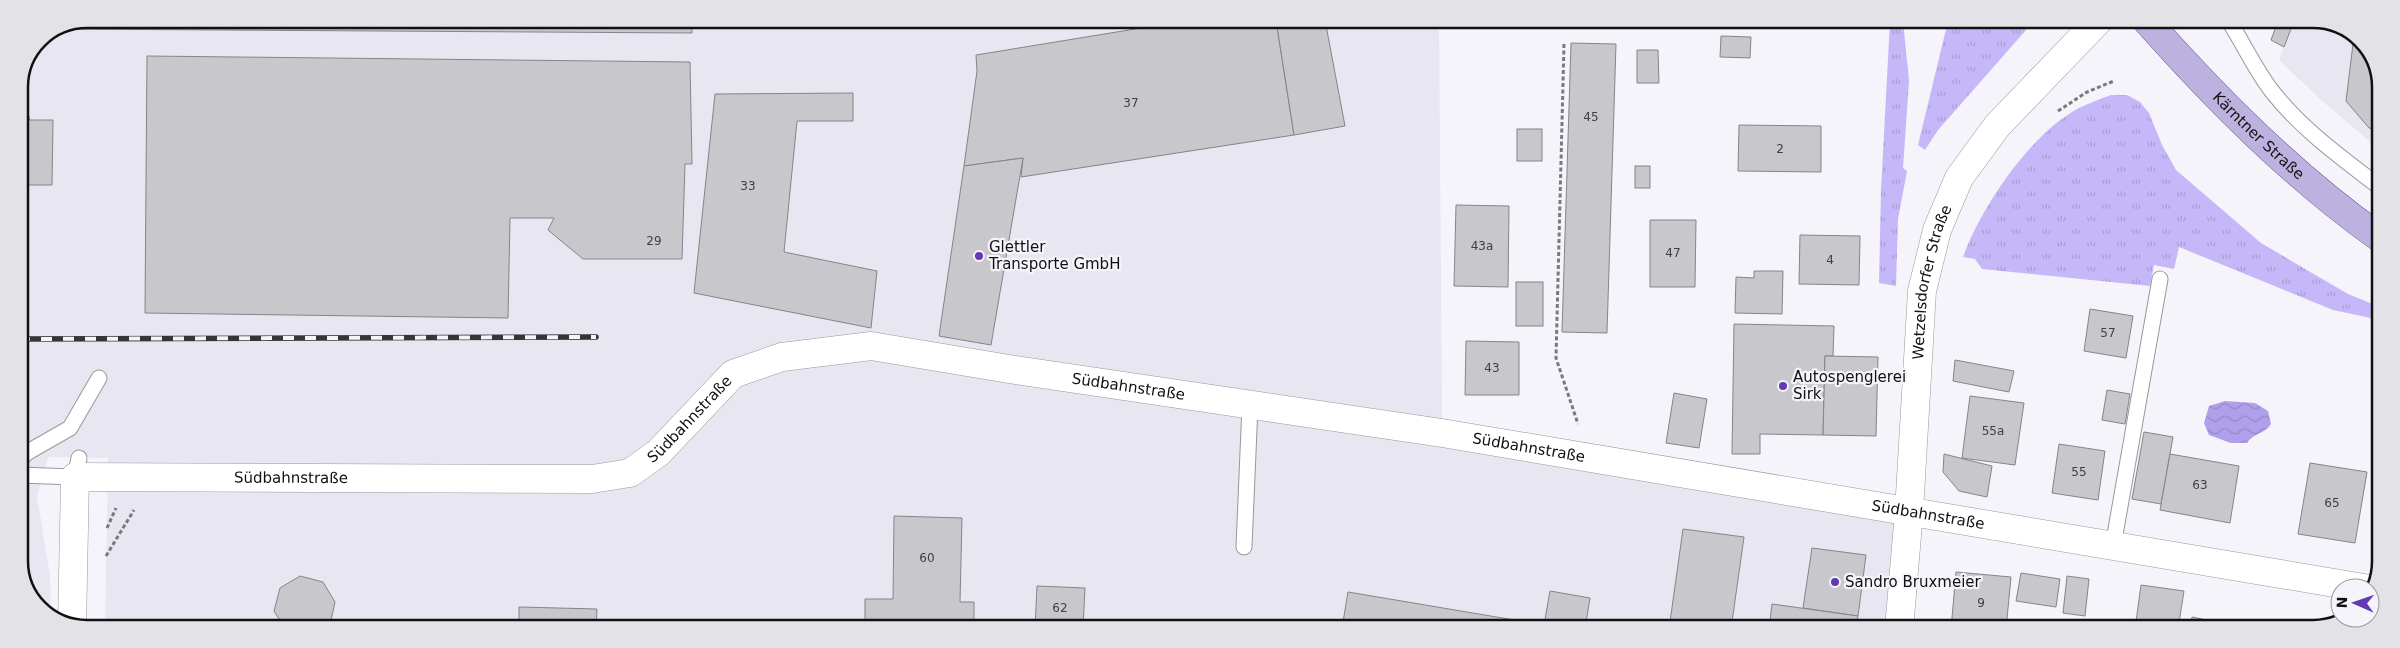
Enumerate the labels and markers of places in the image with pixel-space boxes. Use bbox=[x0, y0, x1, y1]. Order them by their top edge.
place label: Glettler Transporte GmbH bbox=[988, 238, 1120, 273]
marker: Glettler Transporte GmbH bbox=[973, 250, 985, 262]
place label: Autospenglerei Sirk bbox=[1793, 368, 1906, 403]
marker: Autospenglerei Sirk bbox=[1777, 380, 1789, 392]
place label: Sandro Bruxmeier bbox=[1845, 573, 1982, 591]
marker: Sandro Bruxmeier bbox=[1829, 576, 1841, 588]

